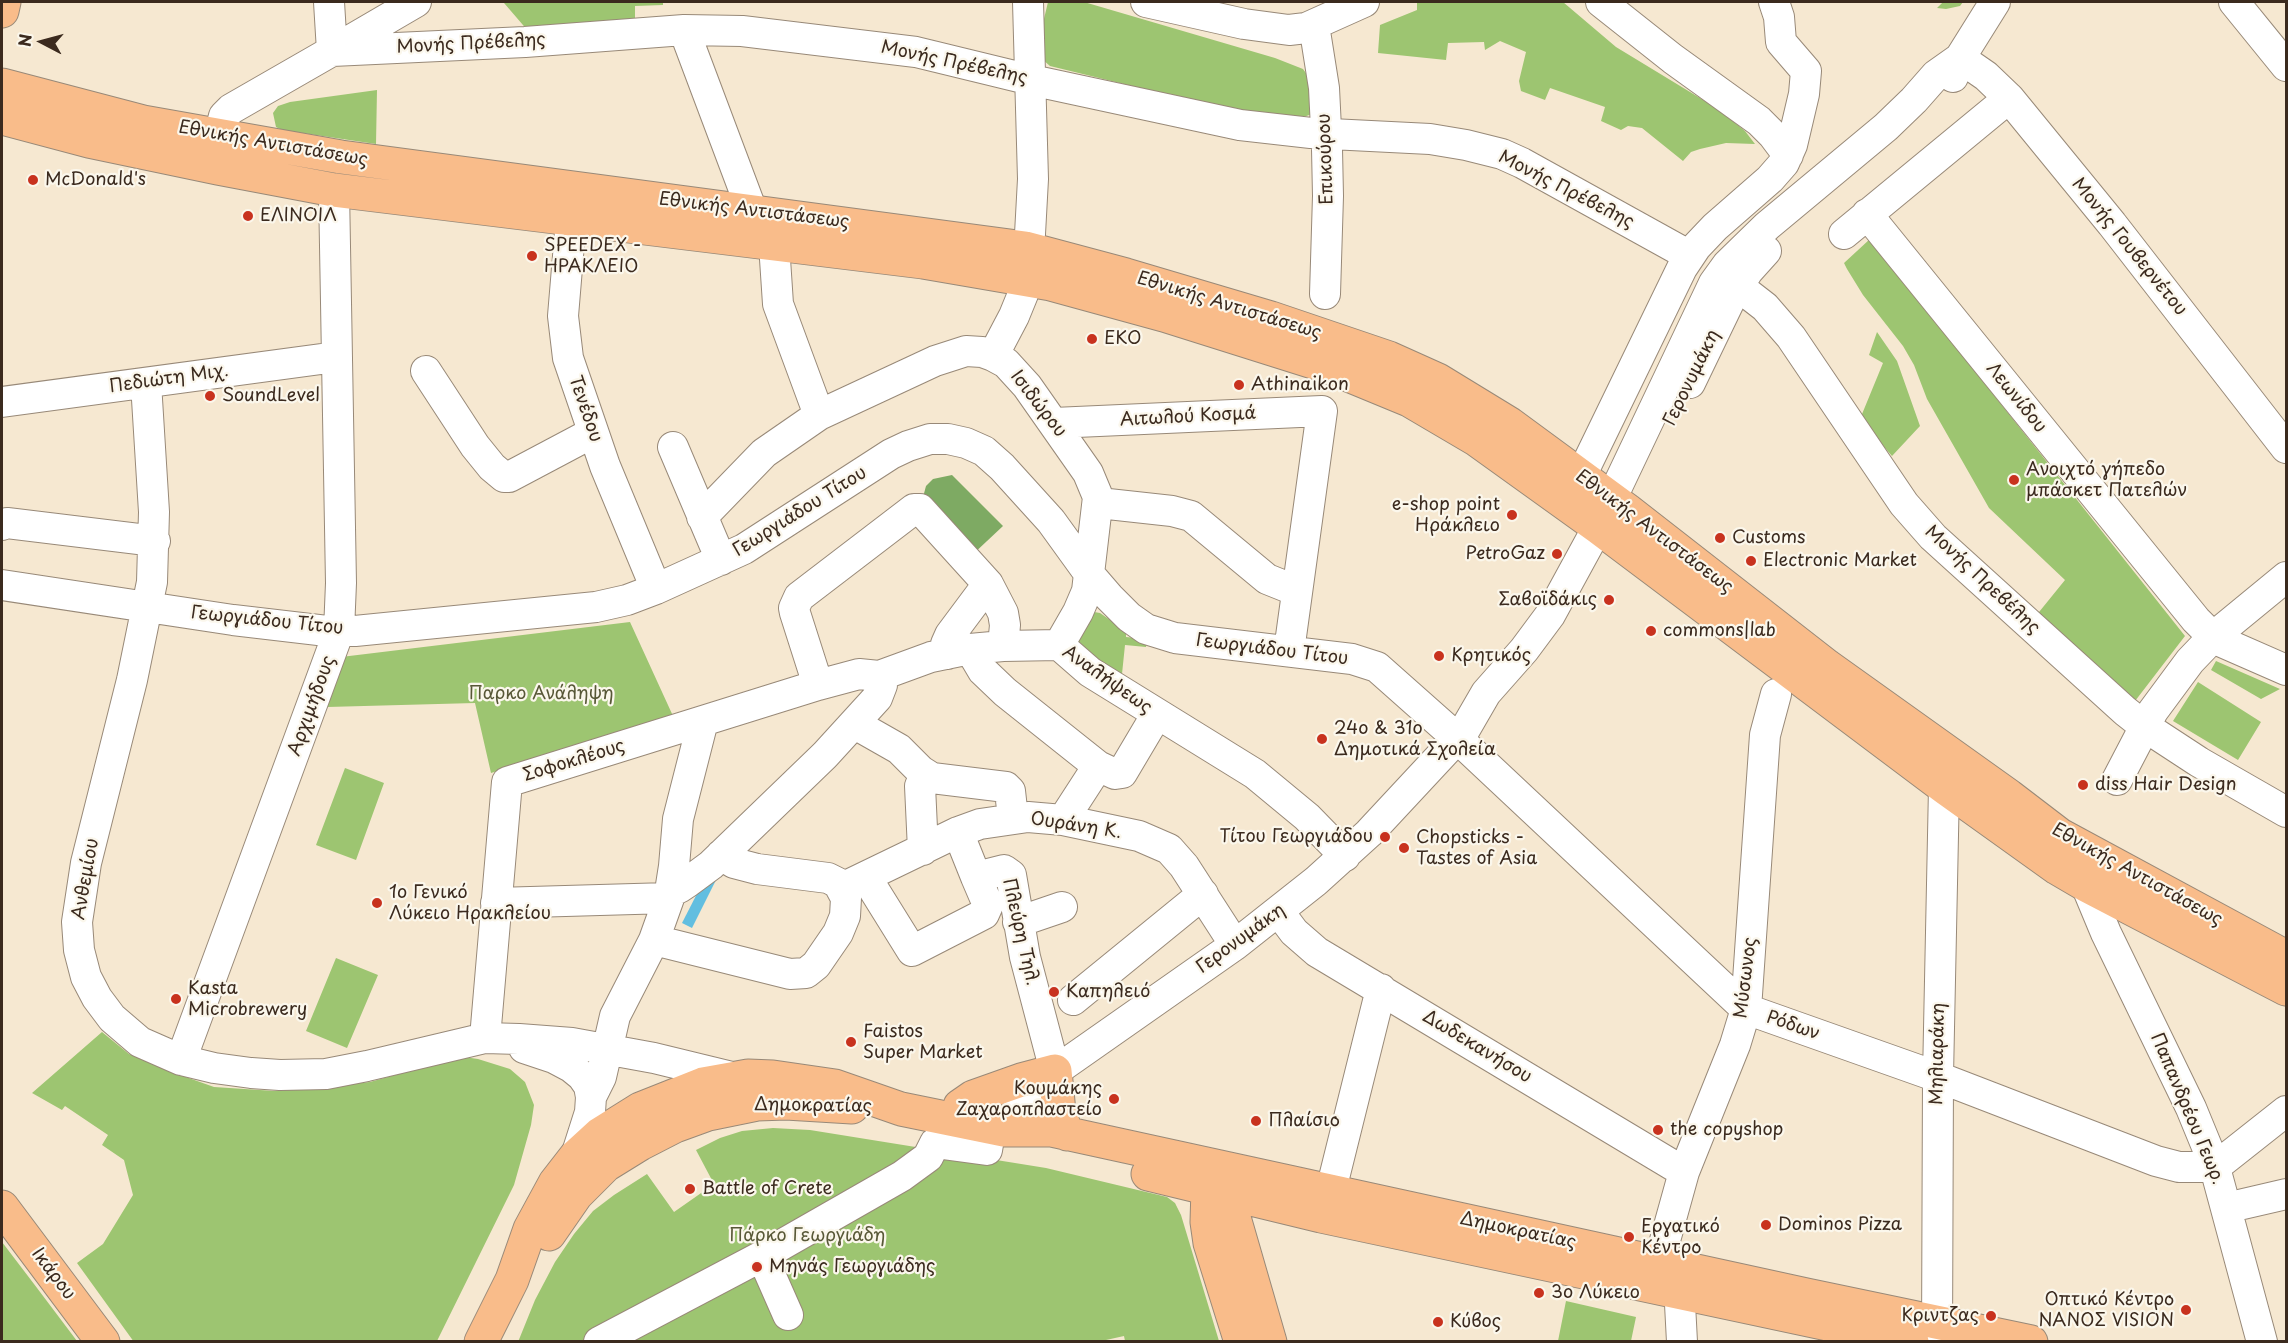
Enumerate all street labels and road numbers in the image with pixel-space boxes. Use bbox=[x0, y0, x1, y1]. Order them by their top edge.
street label: Μονής Πρέβελης bbox=[396, 29, 546, 59]
street label: Μονής Πρέβελης bbox=[879, 37, 1029, 89]
street label: Επικούρου bbox=[1314, 113, 1338, 205]
street label: Εθνικής Αντιστάσεως bbox=[177, 117, 369, 171]
street label: Μονής Πρέβελης bbox=[1495, 146, 1637, 234]
street label: Μονής Γουβερνέτου bbox=[2067, 174, 2191, 320]
street label: Εθνικής Αντιστάσεως bbox=[658, 189, 850, 233]
street label: Εθνικής Αντιστάσεως bbox=[1134, 268, 1324, 344]
street label: Γερονυμάκη bbox=[1659, 326, 1725, 430]
street label: Λεωνίδου bbox=[1981, 359, 2051, 437]
street label: Πεδιώτη Μιχ. bbox=[108, 360, 230, 398]
street label: Ισιδώρου bbox=[1005, 366, 1071, 442]
street label: Τενέδου bbox=[564, 373, 606, 445]
street label: Αιτωλού Κοσμά bbox=[1119, 403, 1257, 431]
street label: Γεωργιάδου Τίτου bbox=[729, 462, 871, 562]
street label: Εθνικής Αντιστάσεως bbox=[1571, 466, 1737, 598]
street label: Μονής Πρεβέλης bbox=[1920, 521, 2044, 639]
street label: Γεωργιάδου Τίτου bbox=[190, 602, 344, 640]
street label: Γεωργιάδου Τίτου bbox=[1195, 630, 1349, 670]
street label: Αναλήψεως bbox=[1058, 641, 1156, 719]
street label: Αρχιμήδους bbox=[284, 653, 340, 759]
street label: Σοφοκλέους bbox=[521, 735, 627, 787]
street label: Ουράνη Κ. bbox=[1029, 808, 1123, 844]
street label: Εθνικής Αντιστάσεως bbox=[2048, 819, 2226, 931]
street label: Ανθεμίου bbox=[68, 837, 104, 921]
street label: Πλεύρη Τηλ. bbox=[997, 876, 1043, 988]
street label: Γερονυμάκη bbox=[1192, 900, 1290, 978]
street label: Μύσωνος bbox=[1730, 936, 1762, 1020]
street label: Μηλιαράκη bbox=[1926, 1003, 1950, 1105]
street label: Δωδεκανήσου bbox=[1419, 1006, 1535, 1088]
street label: Ρόδων bbox=[1763, 1007, 1823, 1045]
street label: Παπανδρέου Γεωρ. bbox=[2145, 1030, 2229, 1188]
street label: Δημοκρατίας bbox=[754, 1094, 872, 1118]
street label: Δημοκρατίας bbox=[1458, 1208, 1578, 1254]
street label: Ικάρου bbox=[27, 1244, 79, 1304]

